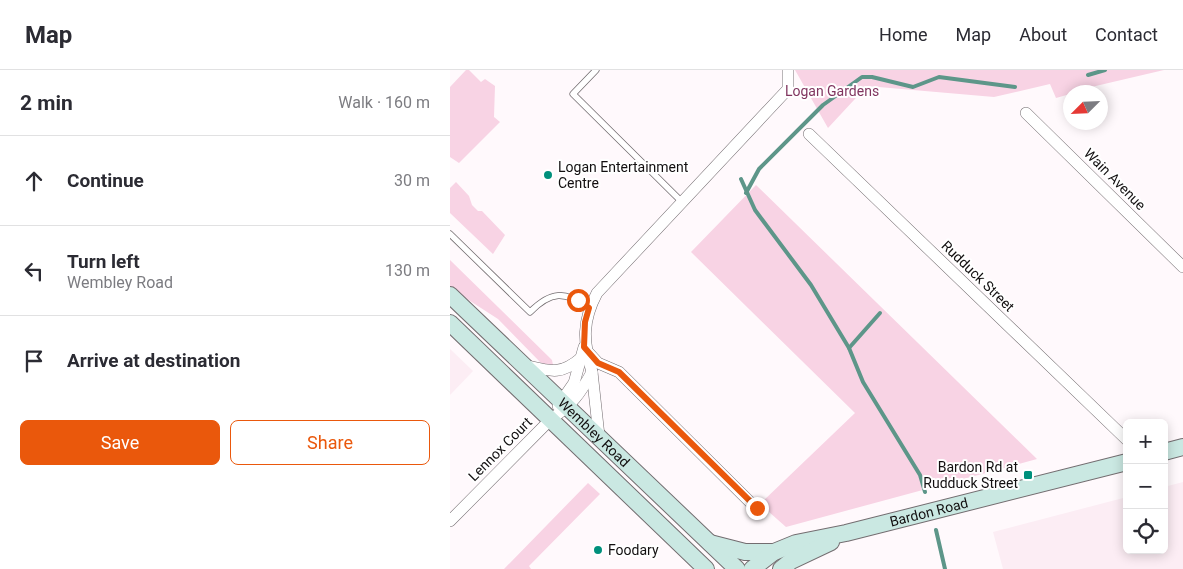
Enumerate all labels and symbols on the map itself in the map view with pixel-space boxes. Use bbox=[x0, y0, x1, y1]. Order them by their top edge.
park label: Logan Gardens bbox=[785, 83, 879, 99]
north arrow bbox=[1063, 85, 1108, 130]
street label: Wain Avenue bbox=[1081, 145, 1149, 213]
place label: Logan Entertainment Centre bbox=[558, 159, 689, 191]
marker: Logan Entertainment Centre bbox=[542, 169, 554, 181]
street label: Rudduck Street bbox=[938, 237, 1018, 315]
route start bbox=[567, 289, 590, 312]
street label: Wembley Road bbox=[555, 395, 633, 470]
street label: Lennox Court bbox=[465, 414, 535, 484]
place label: Bardon Rd at Rudduck Street bbox=[923, 459, 1018, 491]
marker: Bardon Rd at Rudduck Street bbox=[1022, 469, 1034, 481]
street label: Bardon Road bbox=[888, 494, 970, 530]
route end bbox=[746, 497, 769, 520]
place label: Foodary bbox=[608, 542, 659, 558]
marker: Foodary bbox=[592, 544, 604, 556]

